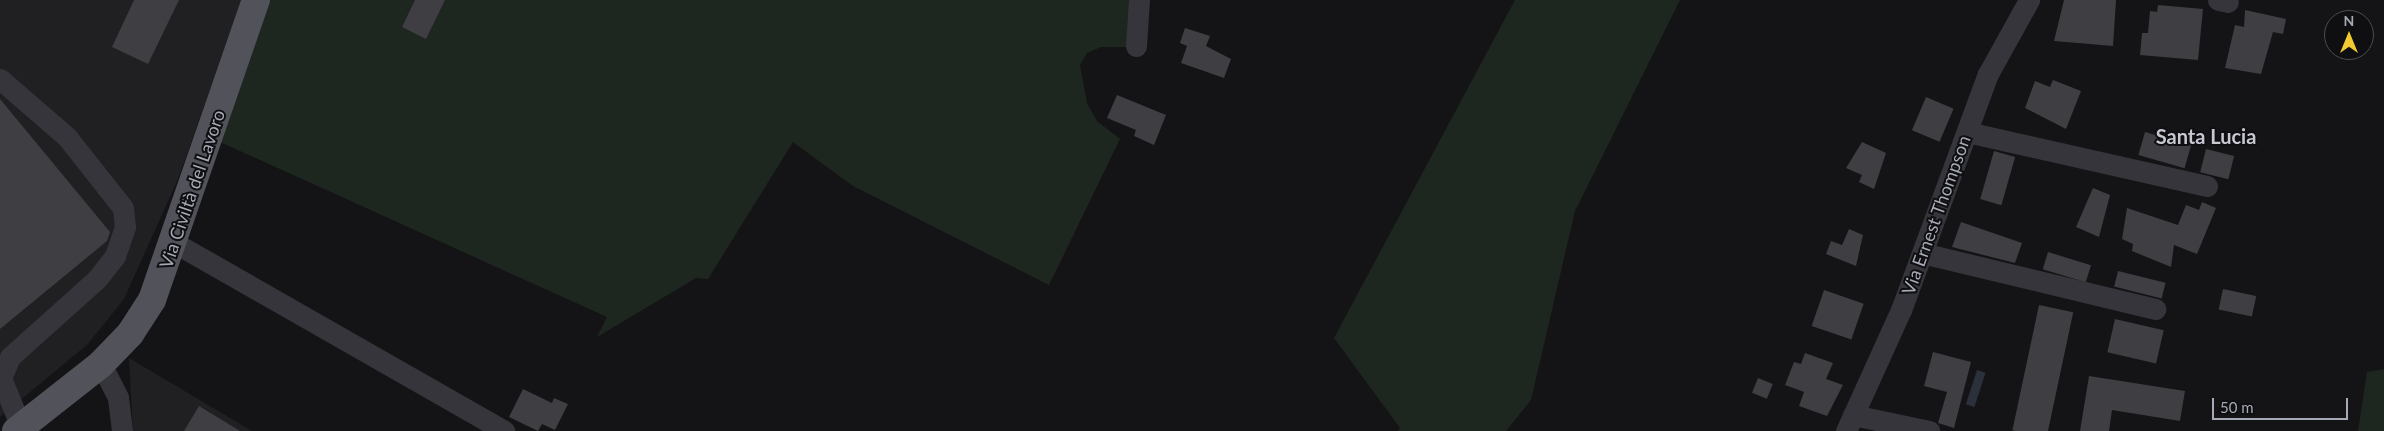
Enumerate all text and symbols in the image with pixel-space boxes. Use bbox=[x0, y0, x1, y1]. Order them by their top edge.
north arrow bbox=[2324, 10, 2374, 60]
text: N bbox=[2344, 12, 2354, 29]
street label: Via Civiltà del Lavoro bbox=[155, 107, 229, 271]
district label: Santa Lucia bbox=[2156, 124, 2256, 148]
street label: Via Ernest Thompson bbox=[1897, 132, 1975, 298]
scale bar bbox=[2214, 388, 2350, 420]
text: 50 m bbox=[2220, 398, 2254, 416]

